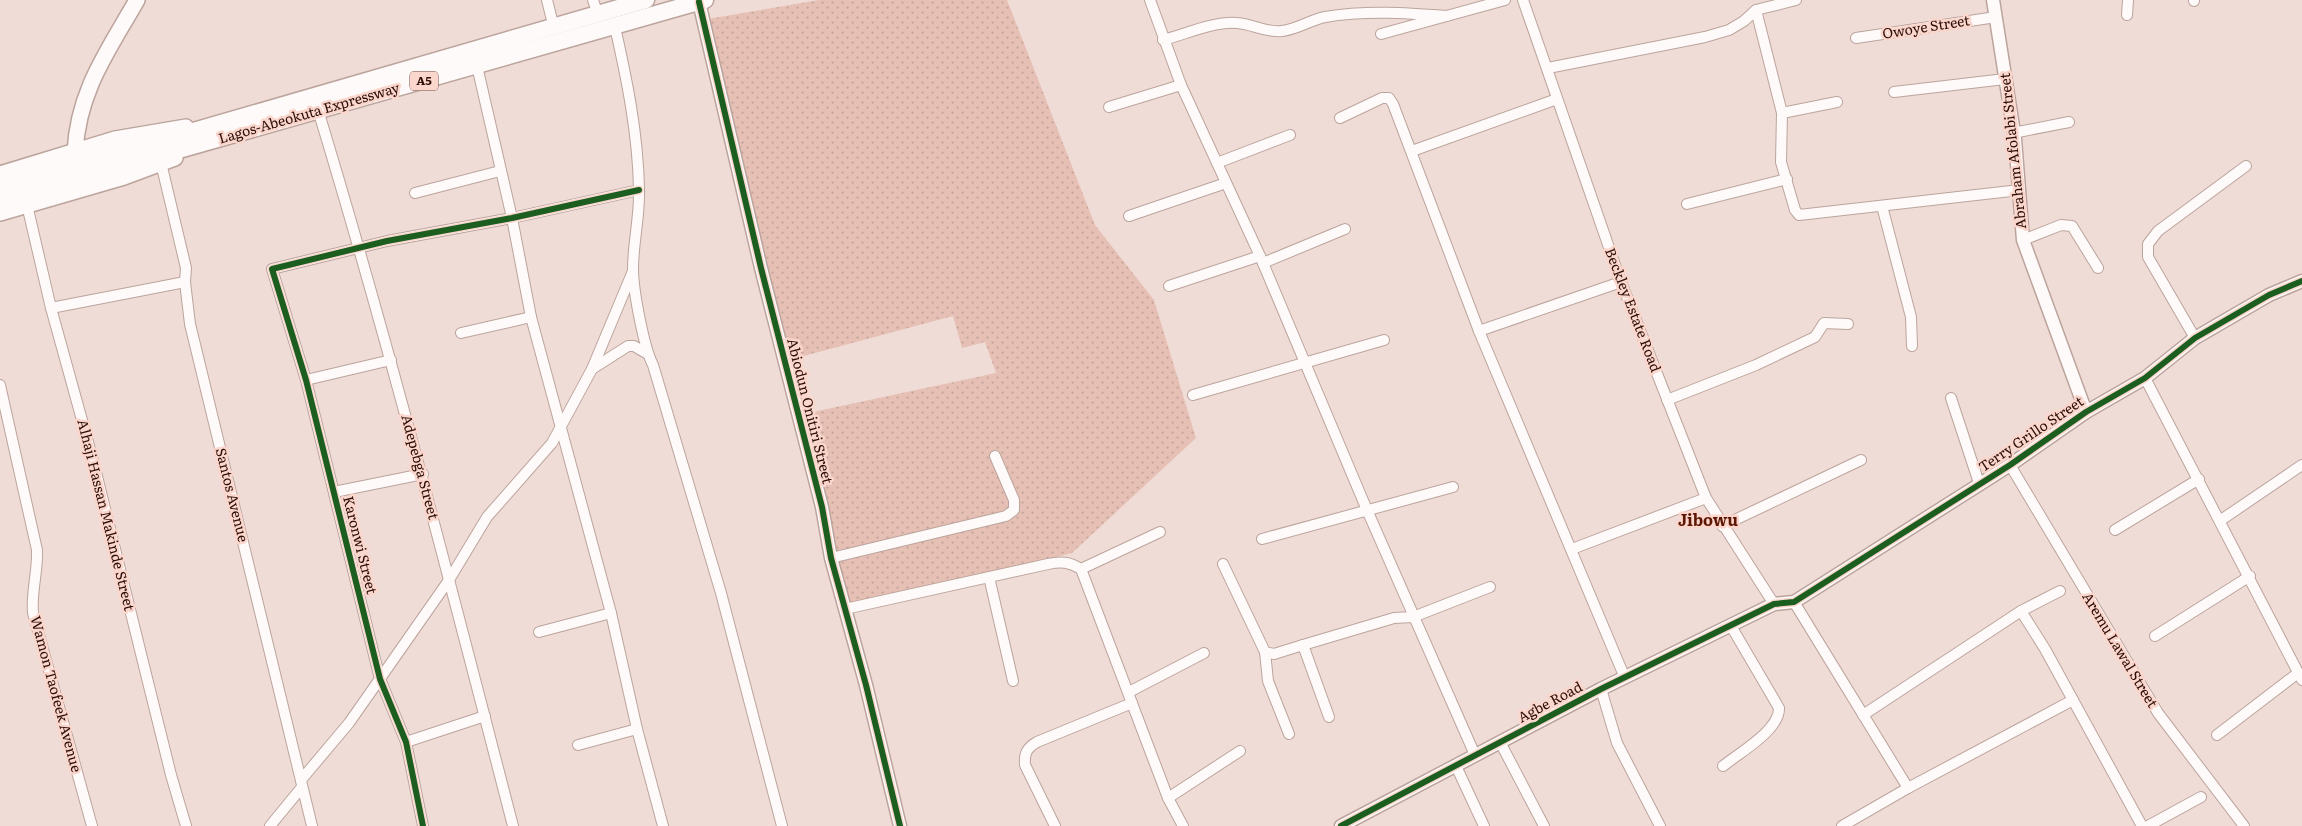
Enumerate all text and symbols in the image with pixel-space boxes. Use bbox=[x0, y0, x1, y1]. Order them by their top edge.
street label: Owoye Street bbox=[1881, 9, 1971, 43]
road number: A5 bbox=[410, 72, 438, 90]
street label: Abraham Afolabi Street bbox=[1994, 72, 2030, 230]
street label: Lagos-Abeokuta Expressway bbox=[216, 76, 403, 148]
street label: Beckley Estate Road bbox=[1601, 245, 1667, 375]
street label: Abiodun Onitiri Street bbox=[783, 336, 839, 486]
street label: Terry Grillo Street bbox=[1974, 390, 2087, 476]
street label: Adepebga Street bbox=[397, 412, 445, 522]
street label: Alhaji Hassan Makinde Street bbox=[73, 417, 141, 613]
street label: Santos Avenue bbox=[212, 446, 254, 544]
street label: Karonwi Street bbox=[339, 494, 383, 596]
district label: Jibowu bbox=[1678, 507, 1738, 531]
street label: Aremu Lawal Street bbox=[2078, 588, 2163, 711]
street label: Wamon Taofeek Avenue bbox=[26, 613, 87, 774]
street label: Agbe Road bbox=[1514, 676, 1586, 726]

